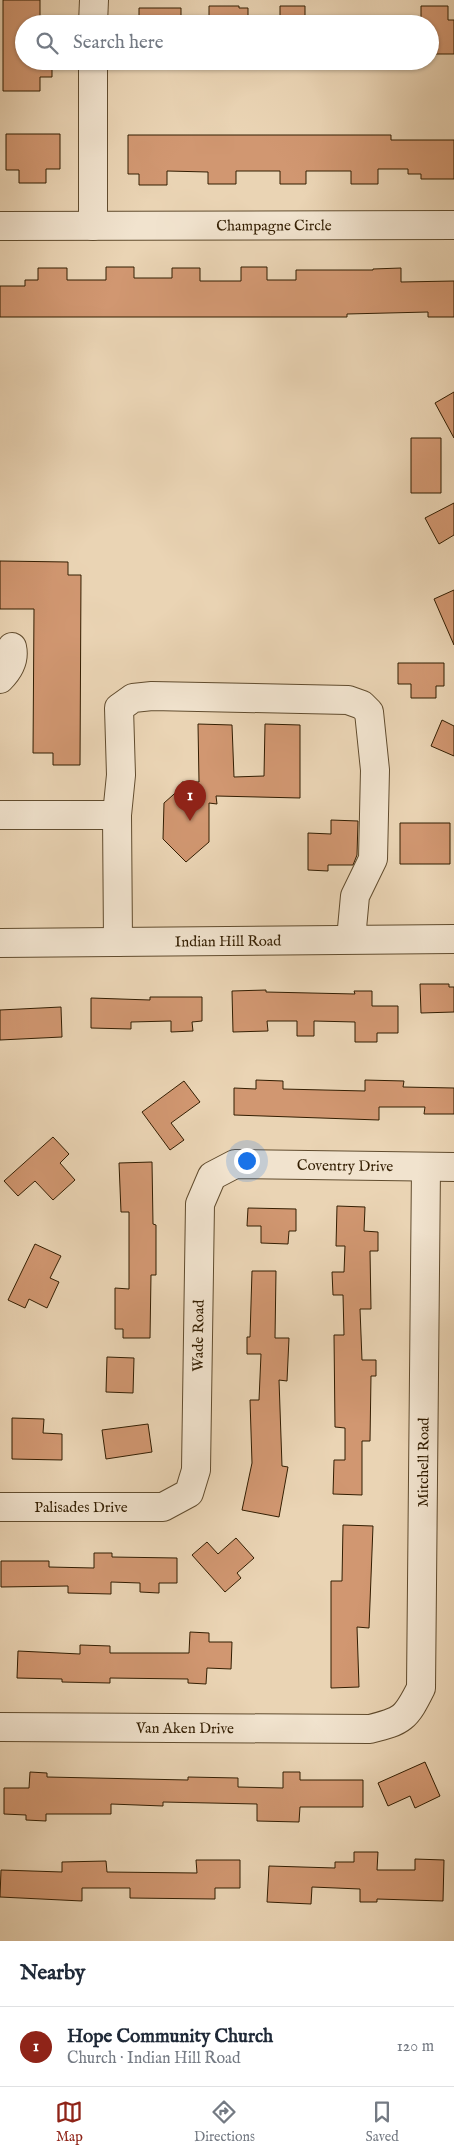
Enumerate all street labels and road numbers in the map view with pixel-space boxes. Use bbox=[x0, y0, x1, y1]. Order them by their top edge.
street label: Champagne Circle bbox=[216, 216, 332, 235]
street label: Indian Hill Road bbox=[175, 931, 282, 951]
street label: Coventry Drive bbox=[297, 1155, 393, 1176]
street label: Wade Road bbox=[188, 1298, 208, 1372]
street label: Mitchell Road bbox=[413, 1416, 433, 1507]
street label: Palisades Drive bbox=[34, 1498, 128, 1517]
street label: Van Aken Drive bbox=[135, 1718, 234, 1738]

